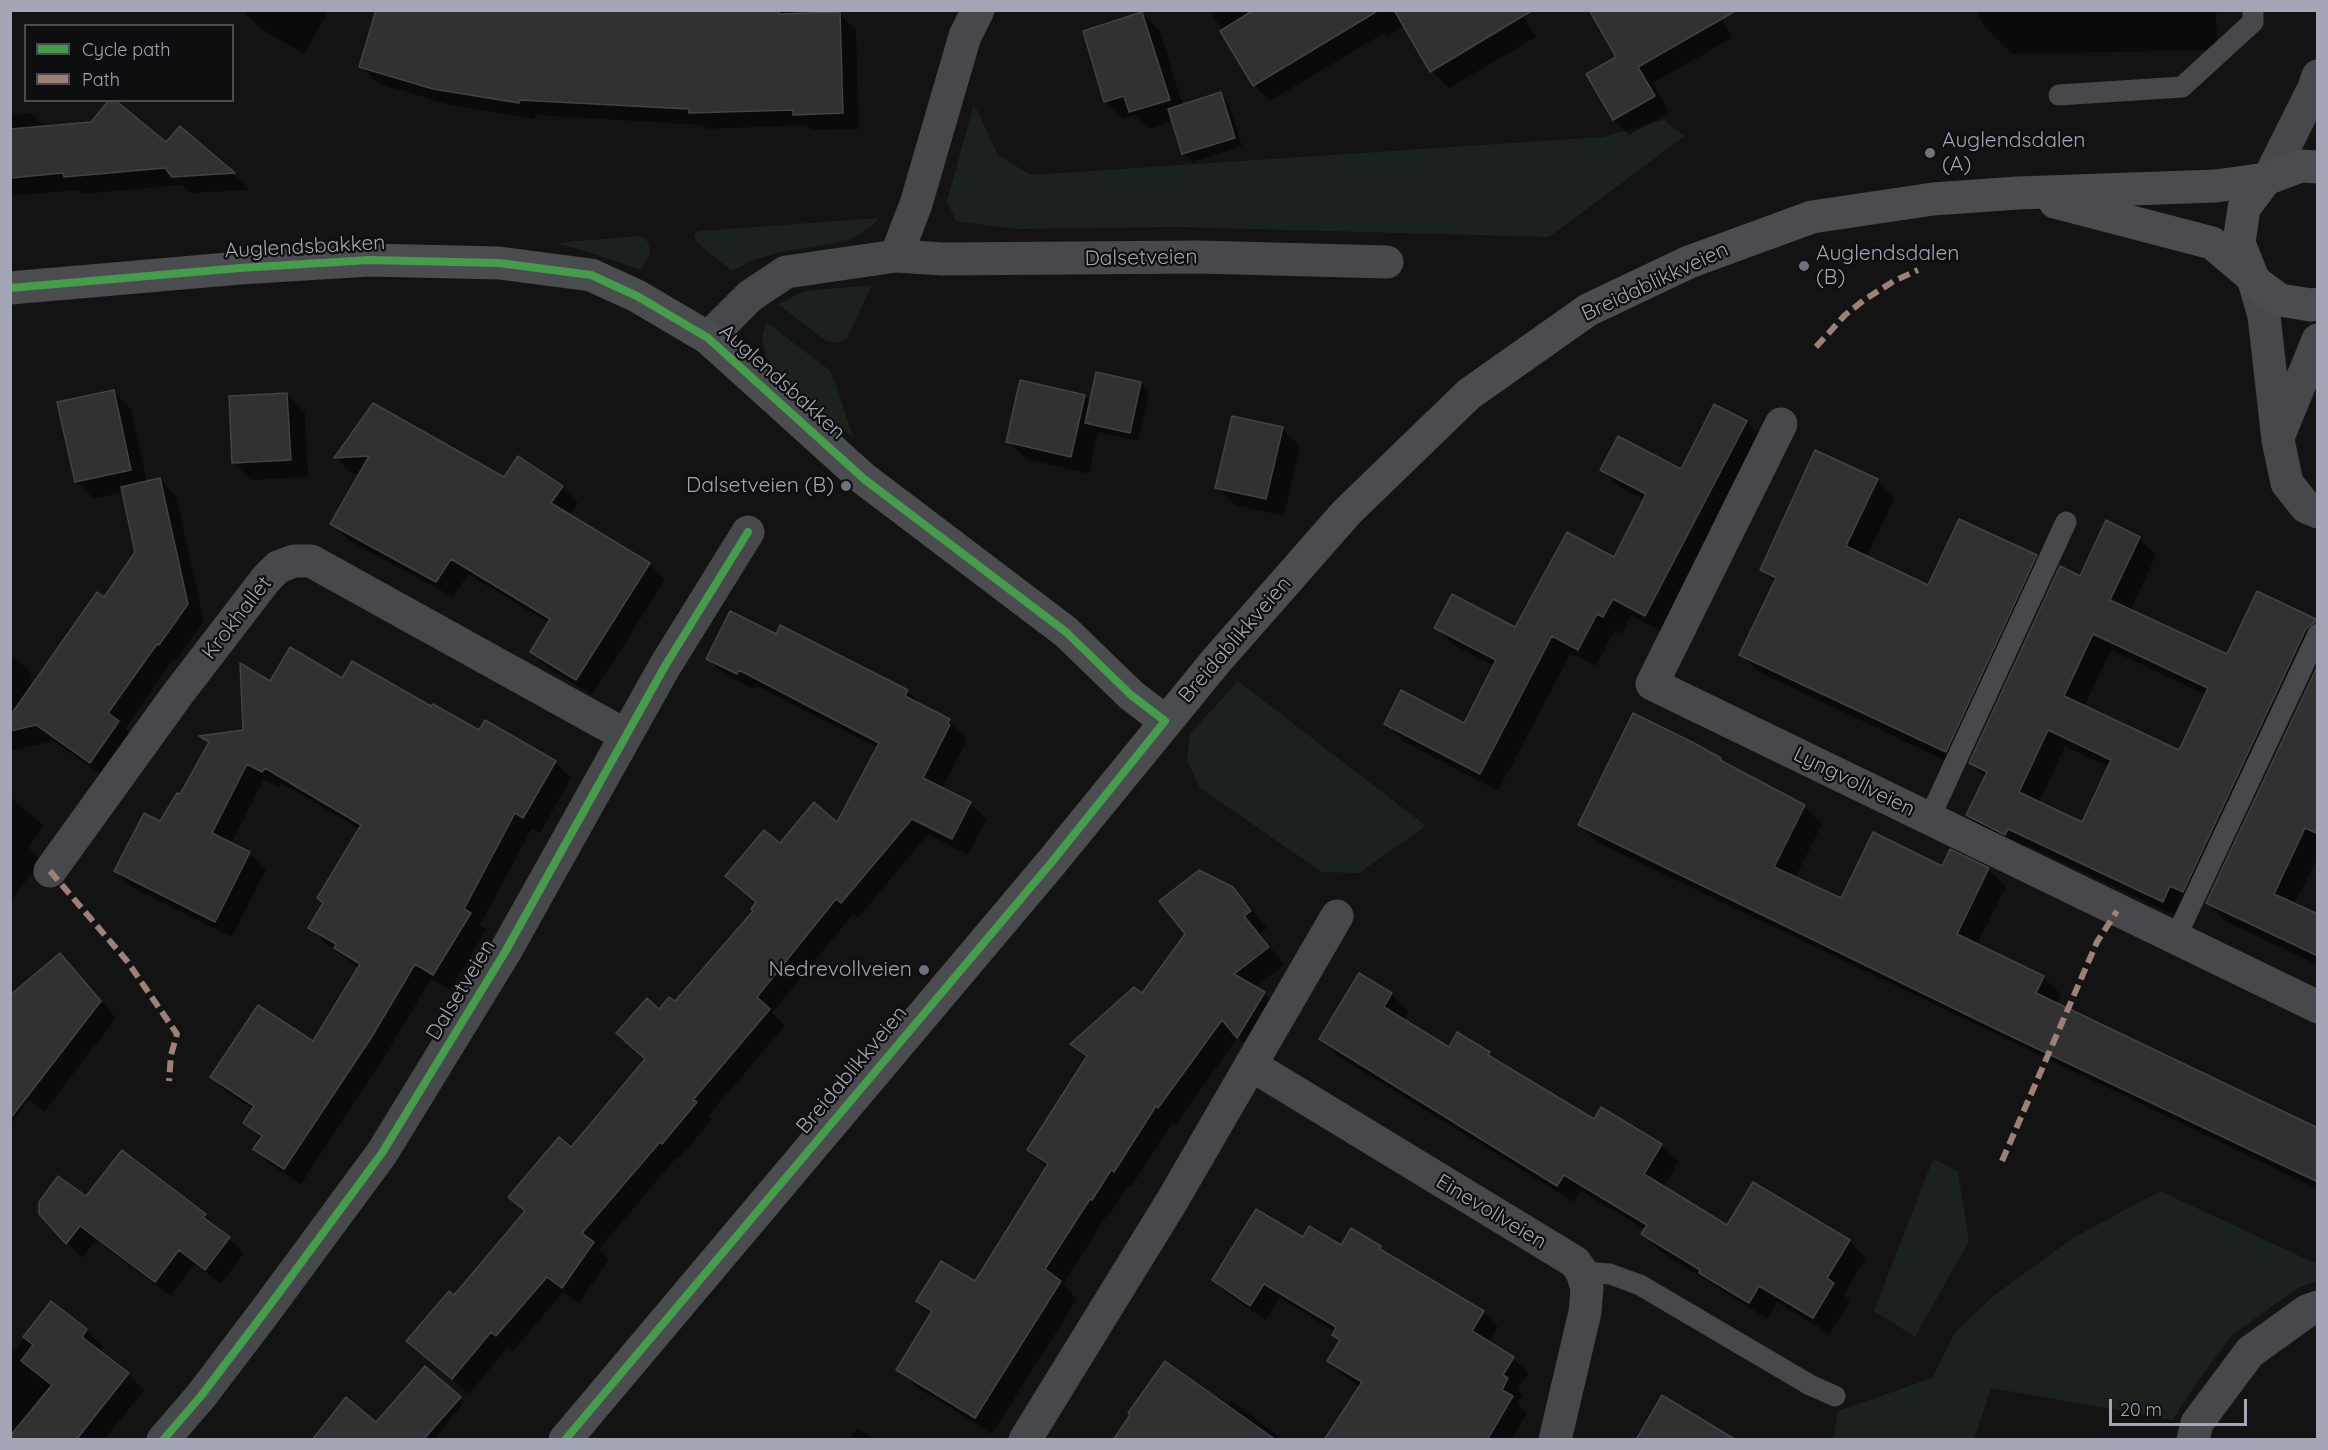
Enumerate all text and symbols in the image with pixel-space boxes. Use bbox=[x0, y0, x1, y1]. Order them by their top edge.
legend bbox=[24, 24, 234, 102]
text: Cycle path bbox=[82, 38, 170, 61]
text: Path bbox=[82, 68, 120, 91]
place label: Auglendsdalen (A) bbox=[1942, 128, 2085, 178]
marker: Auglendsdalen (A) bbox=[1923, 146, 1937, 160]
street label: Auglendsbakken bbox=[224, 230, 386, 264]
street label: Breidablikkveien bbox=[1578, 237, 1732, 327]
place label: Auglendsdalen (B) bbox=[1816, 241, 1959, 291]
street label: Dalsetveien bbox=[1084, 244, 1198, 272]
marker: Auglendsdalen (B) bbox=[1797, 259, 1811, 273]
street label: Auglendsbakken bbox=[714, 319, 850, 445]
place label: Dalsetveien (B) bbox=[686, 473, 834, 499]
marker: Dalsetveien (B) bbox=[839, 479, 853, 493]
street label: Krokhallet bbox=[197, 571, 277, 665]
street label: Breidablikkveien bbox=[1173, 572, 1297, 708]
street label: Lyngvollveien bbox=[1789, 742, 1919, 822]
street label: Dalsetveien bbox=[421, 935, 501, 1045]
place label: Nedrevollveien bbox=[769, 957, 912, 983]
marker: Nedrevollveien bbox=[917, 963, 931, 977]
street label: Breidablikkveien bbox=[791, 1001, 913, 1139]
street label: Einevollveien bbox=[1431, 1169, 1551, 1255]
scale bar bbox=[2112, 1387, 2250, 1425]
text: 20 m bbox=[2120, 1398, 2162, 1421]

